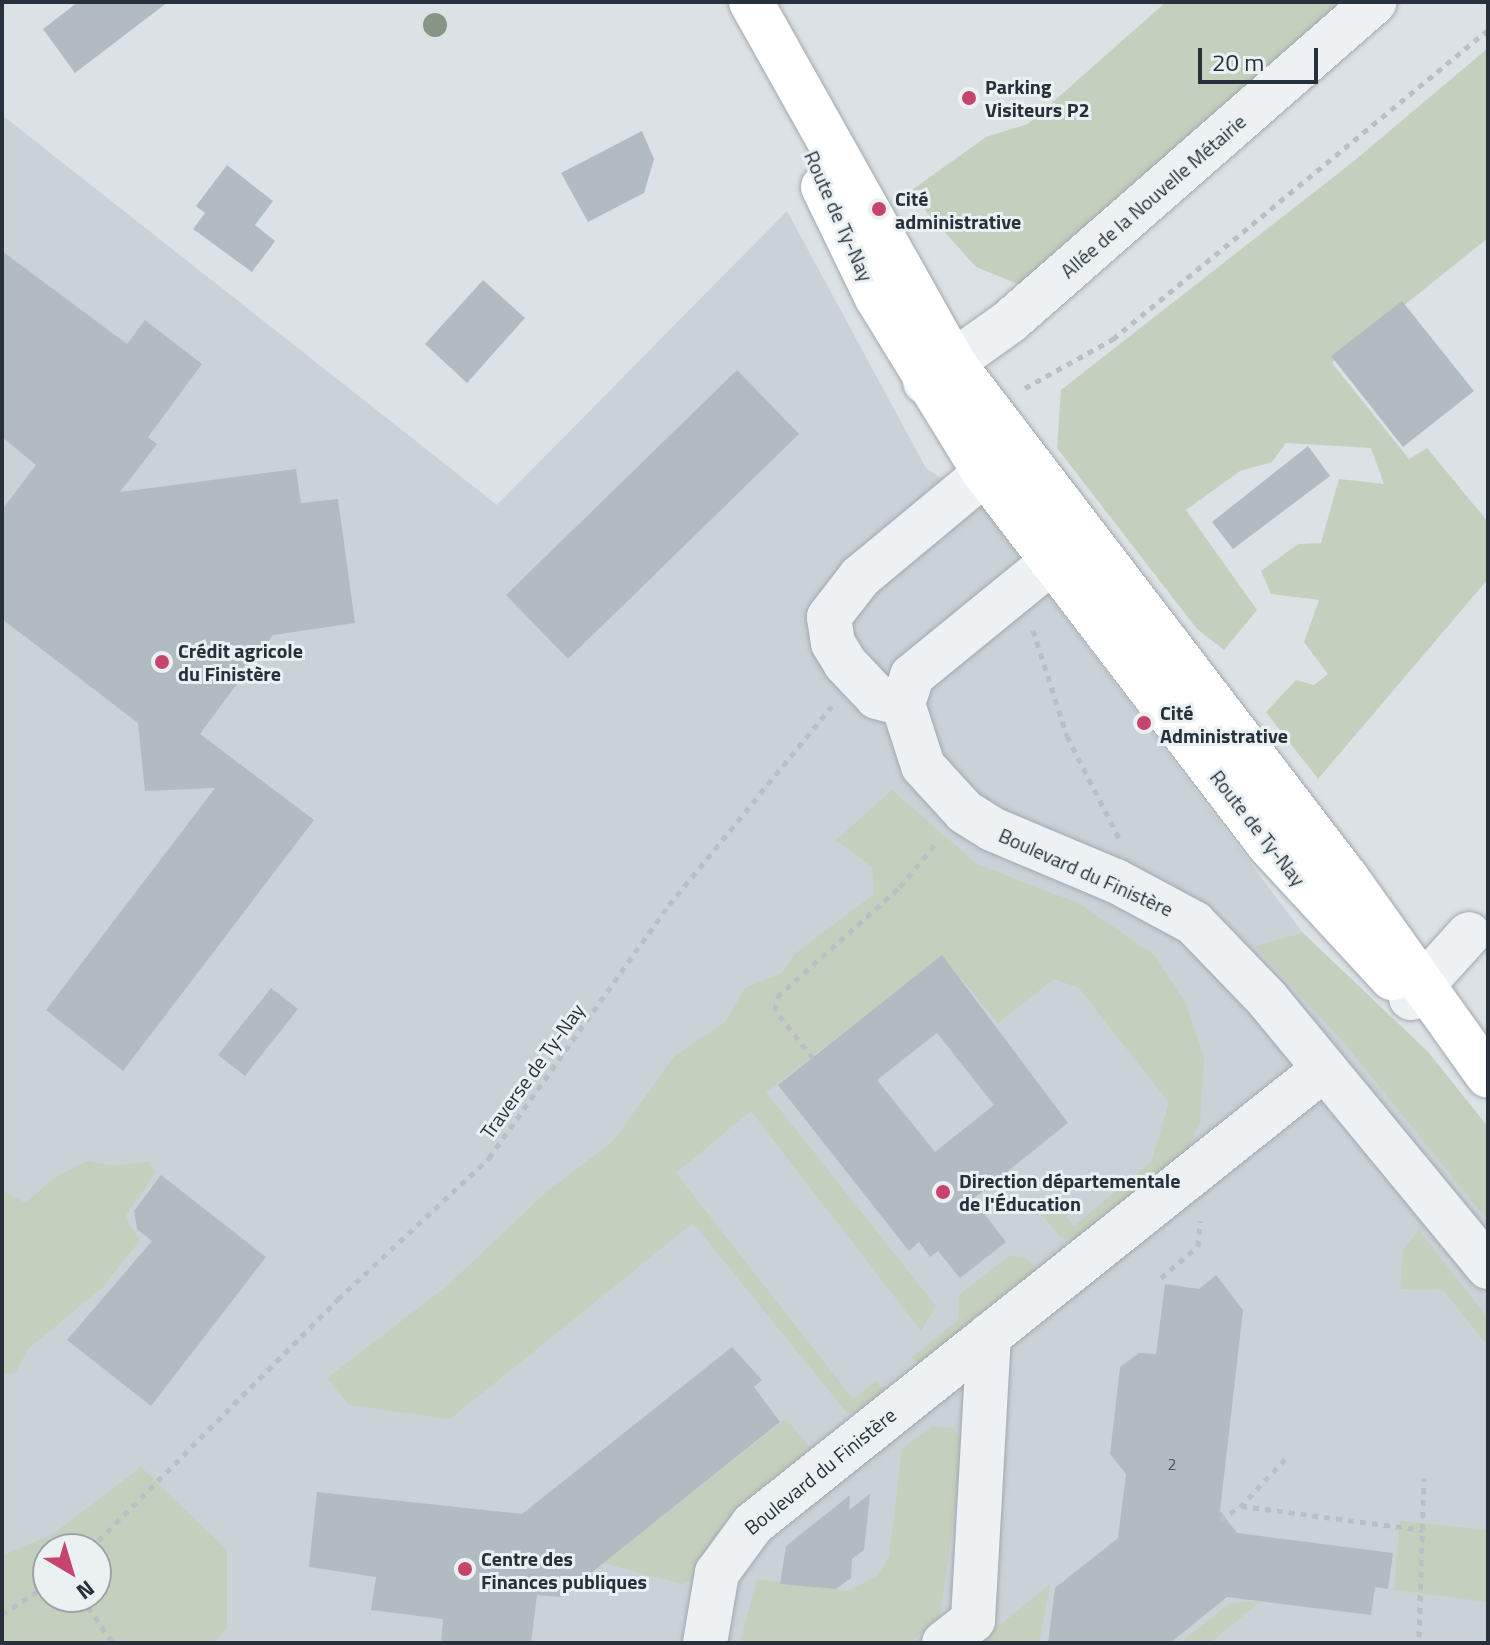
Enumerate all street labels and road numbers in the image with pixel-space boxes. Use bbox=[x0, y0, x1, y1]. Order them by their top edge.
street label: Allée de la Nouvelle Métairie bbox=[1056, 109, 1250, 283]
street label: Route de Ty-Nay bbox=[800, 147, 878, 285]
street label: Route de Ty-Nay bbox=[1205, 765, 1311, 891]
street label: Boulevard du Finistère bbox=[995, 823, 1177, 921]
street label: Traverse de Ty-Nay bbox=[475, 999, 589, 1143]
street label: Boulevard du Finistère bbox=[739, 1403, 901, 1539]

